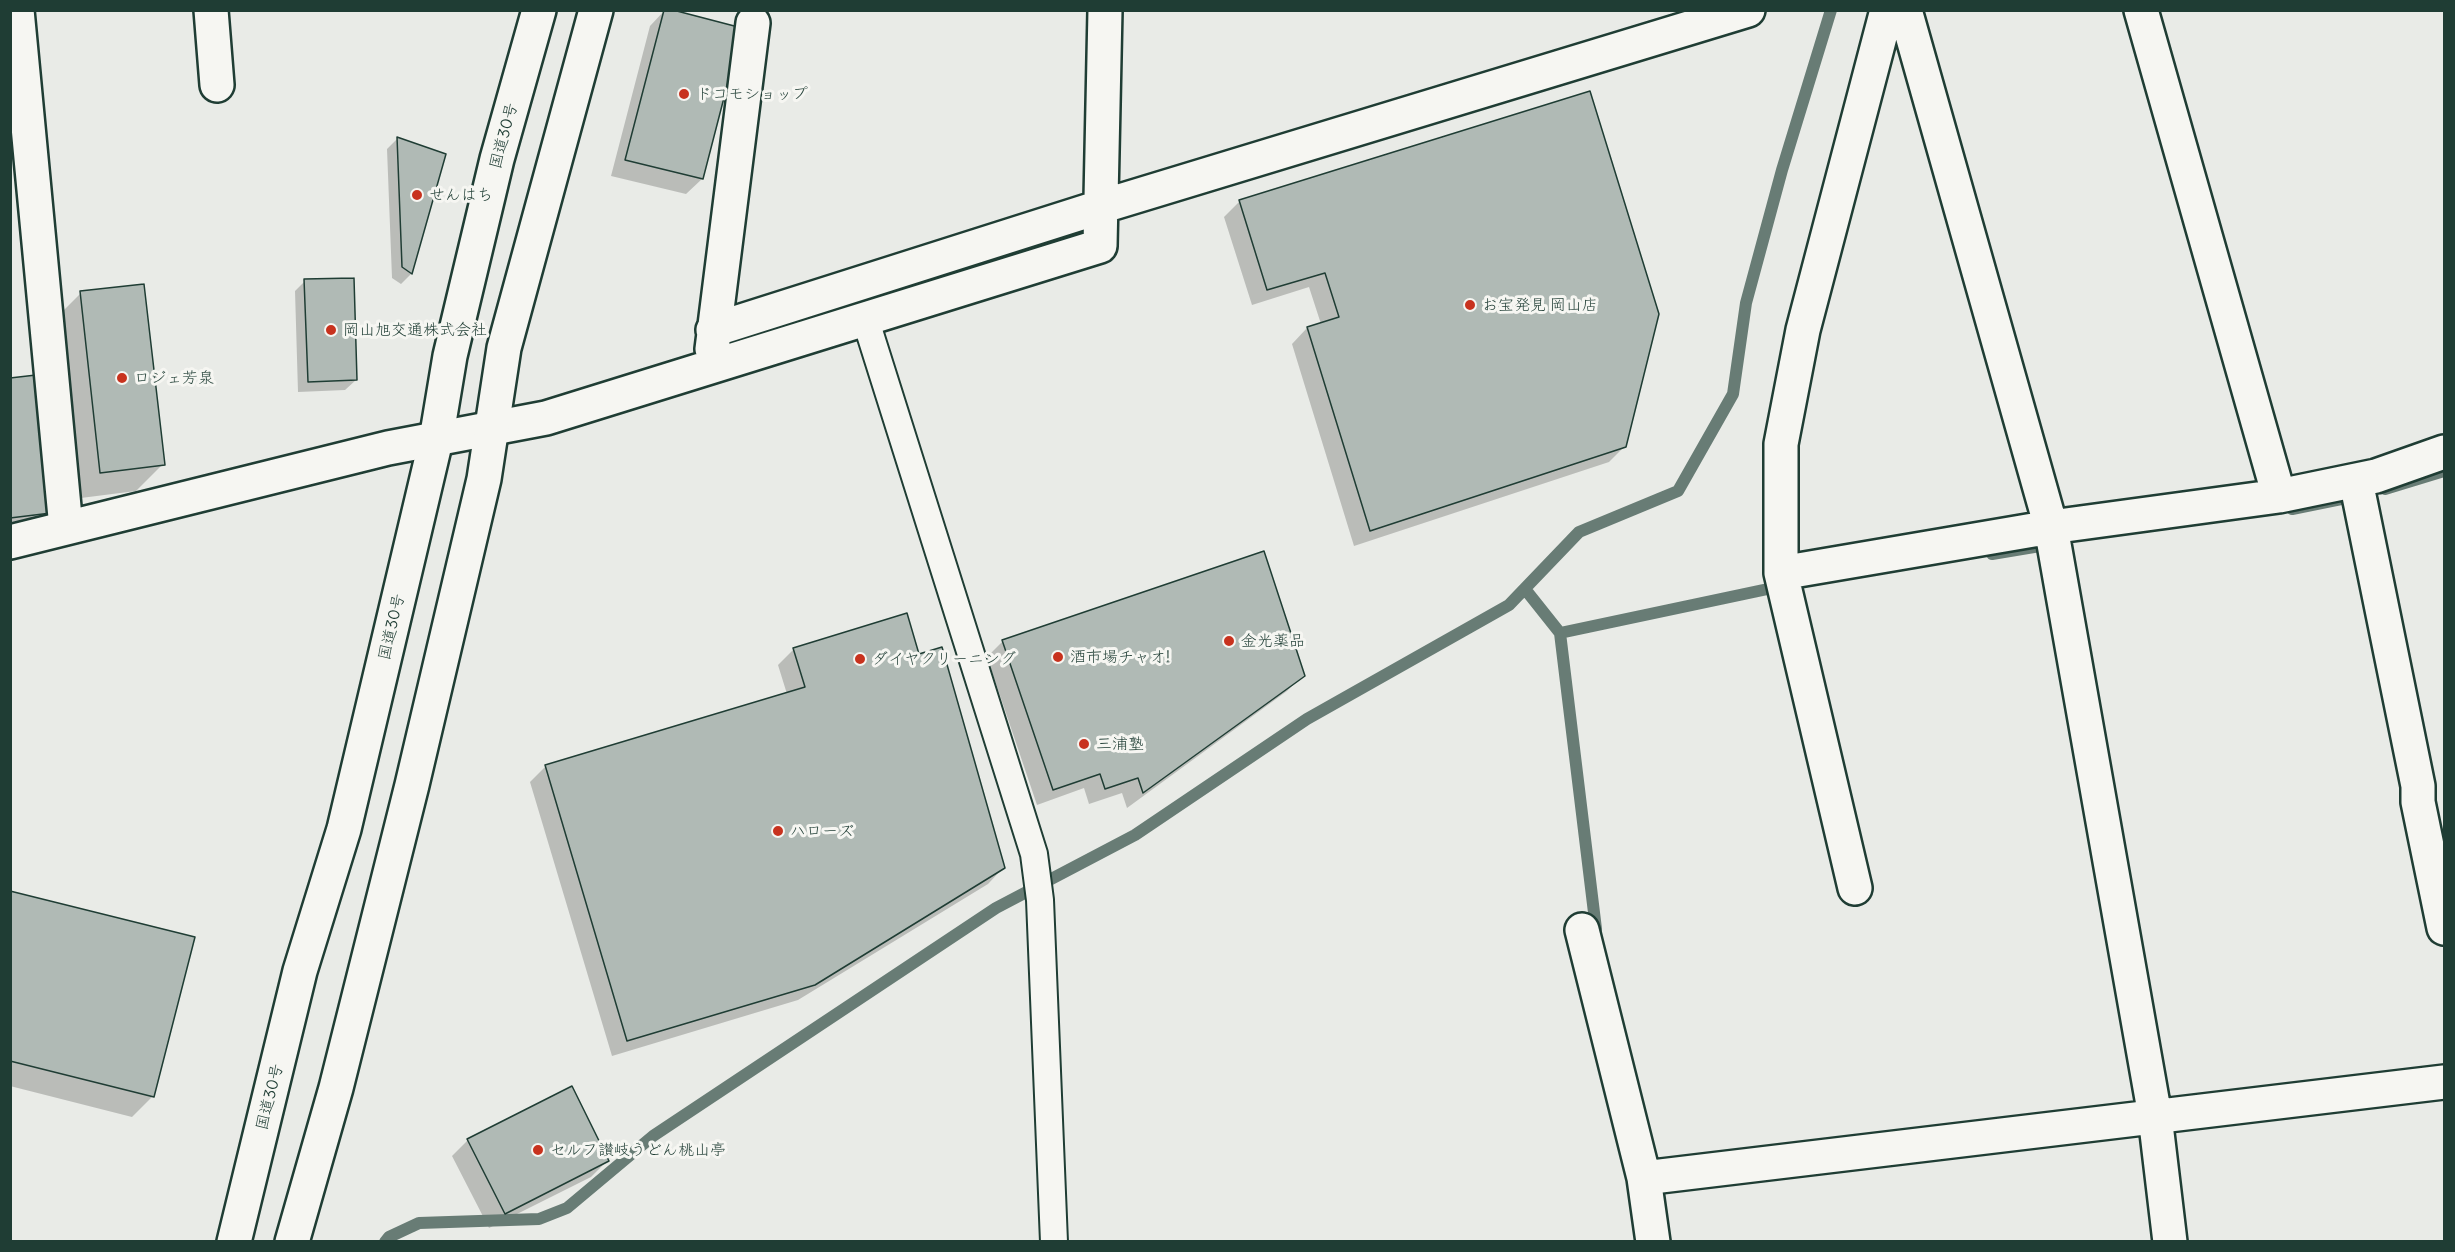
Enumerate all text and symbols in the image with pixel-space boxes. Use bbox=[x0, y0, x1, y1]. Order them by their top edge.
place label: ドコモショップ bbox=[696, 84, 808, 104]
marker: ドコモショップ bbox=[677, 87, 691, 101]
street label: 国道30号 bbox=[486, 101, 522, 171]
place label: せんはち bbox=[429, 185, 493, 205]
marker: せんはち bbox=[410, 188, 424, 202]
place label: お宝発見 岡山店 bbox=[1482, 295, 1598, 315]
marker: お宝発見 岡山店 bbox=[1463, 298, 1477, 312]
place label: 岡山旭交通株式会社 bbox=[343, 320, 487, 340]
marker: 岡山旭交通株式会社 bbox=[324, 323, 338, 337]
place label: ロジェ芳泉 bbox=[134, 368, 214, 388]
marker: ロジェ芳泉 bbox=[115, 371, 129, 385]
street label: 国道30号 bbox=[375, 592, 409, 662]
place label: 金光薬品 bbox=[1241, 631, 1305, 651]
marker: 金光薬品 bbox=[1222, 634, 1236, 648]
place label: 酒市場チャオ! bbox=[1070, 647, 1170, 667]
place label: ダイヤクリーニング bbox=[872, 649, 1016, 669]
marker: 酒市場チャオ! bbox=[1051, 650, 1065, 664]
marker: ダイヤクリーニング bbox=[853, 652, 867, 666]
place label: 三浦塾 bbox=[1096, 734, 1144, 754]
marker: 三浦塾 bbox=[1077, 737, 1091, 751]
place label: ハローズ bbox=[790, 821, 854, 841]
marker: ハローズ bbox=[771, 824, 785, 838]
street label: 国道30号 bbox=[253, 1062, 287, 1132]
place label: セルフ讃岐うどん桃山亭 bbox=[550, 1140, 726, 1160]
marker: セルフ讃岐うどん桃山亭 bbox=[531, 1143, 545, 1157]

